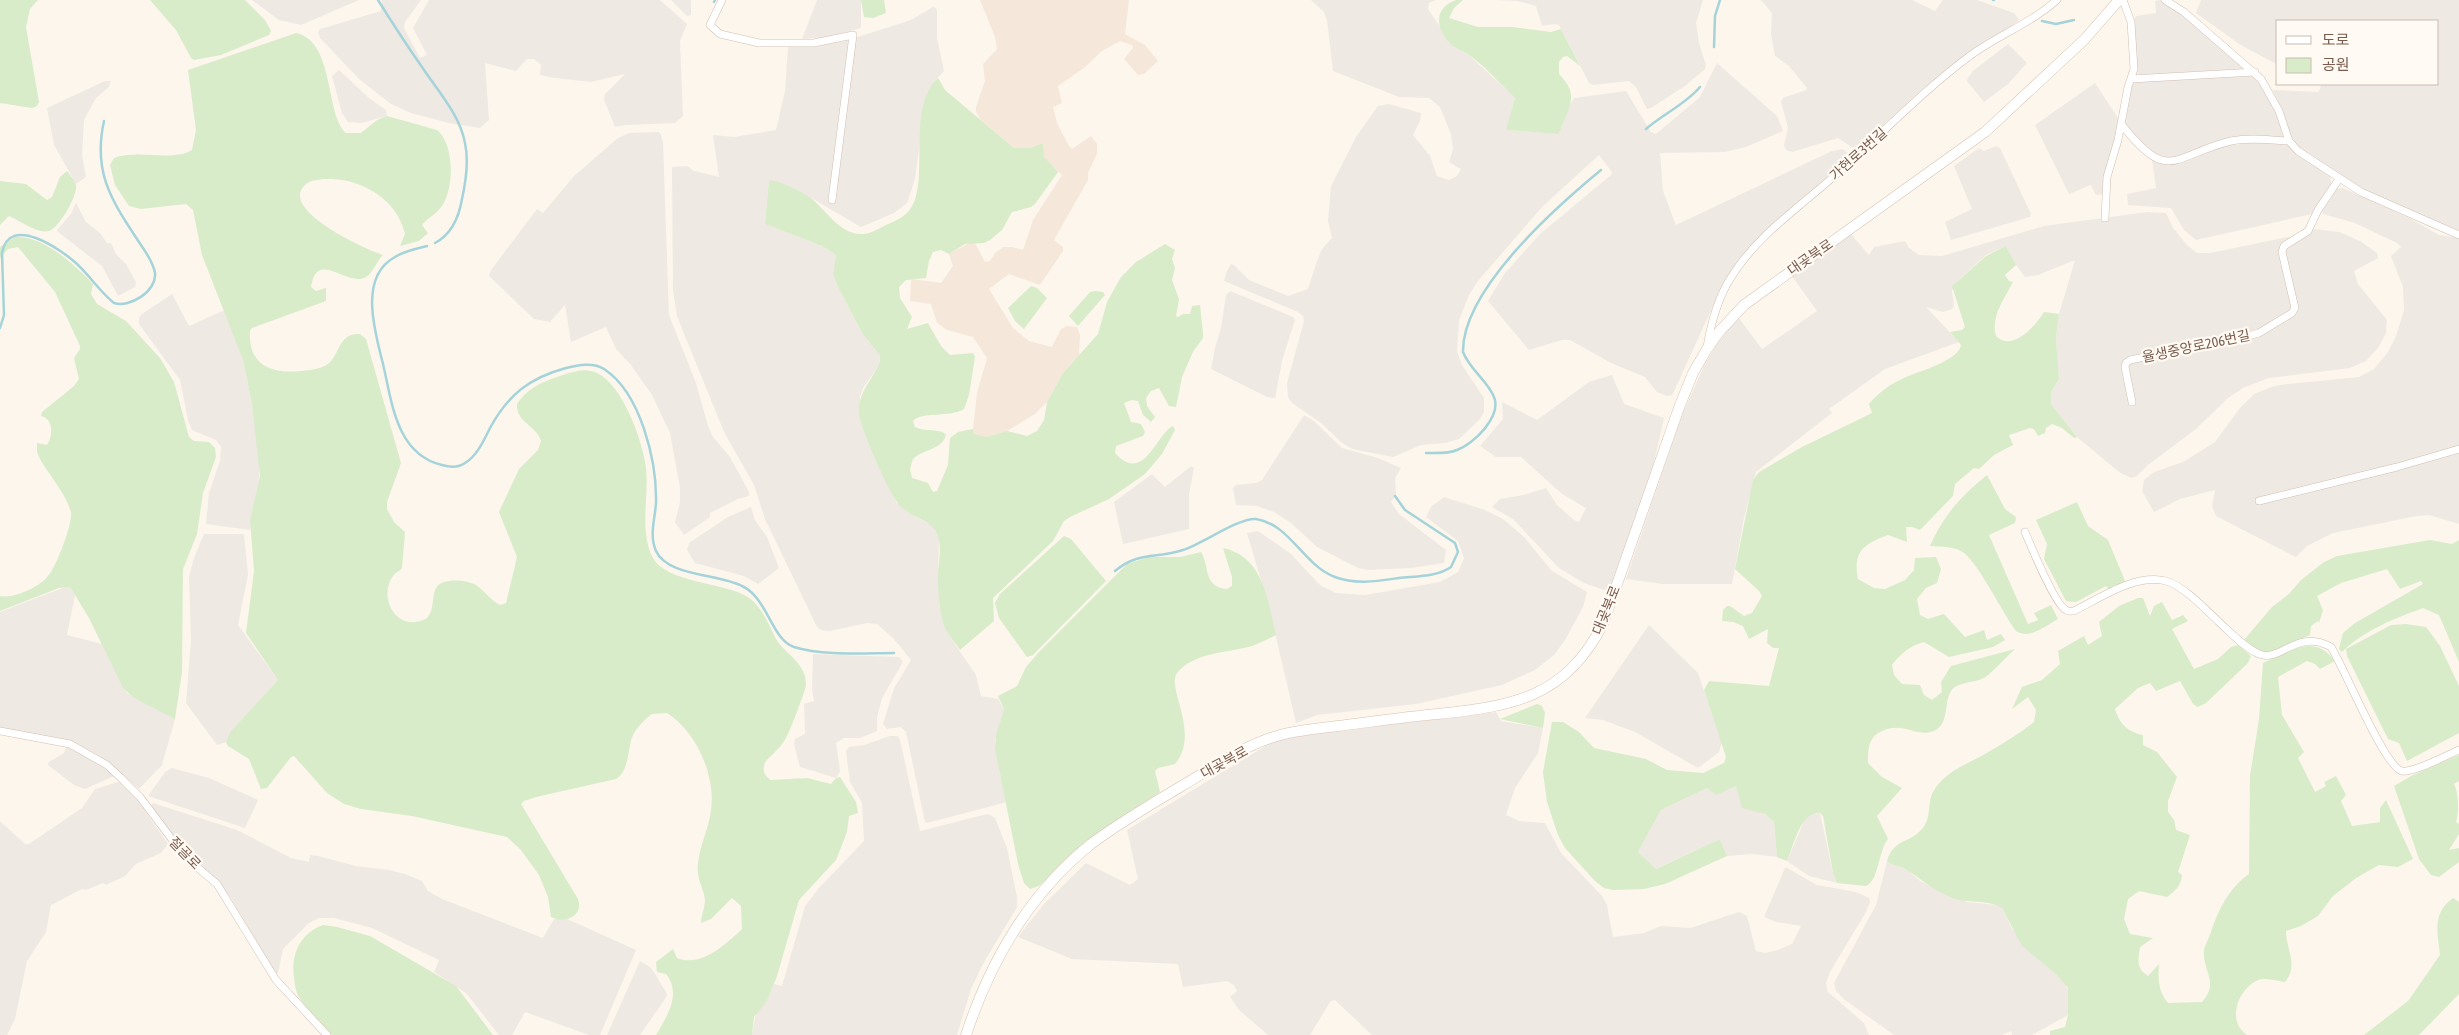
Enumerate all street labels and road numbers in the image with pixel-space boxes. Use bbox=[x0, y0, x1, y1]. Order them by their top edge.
street label: 가현로3번길 bbox=[1826, 124, 1890, 184]
street label: 대곶북로 bbox=[1784, 236, 1836, 278]
street label: 율생중앙로206번길 bbox=[2141, 327, 2251, 365]
street label: 대곶북로 bbox=[1589, 583, 1623, 637]
street label: 대곶북로 bbox=[1198, 742, 1251, 781]
street label: 절골로 bbox=[166, 834, 204, 873]

